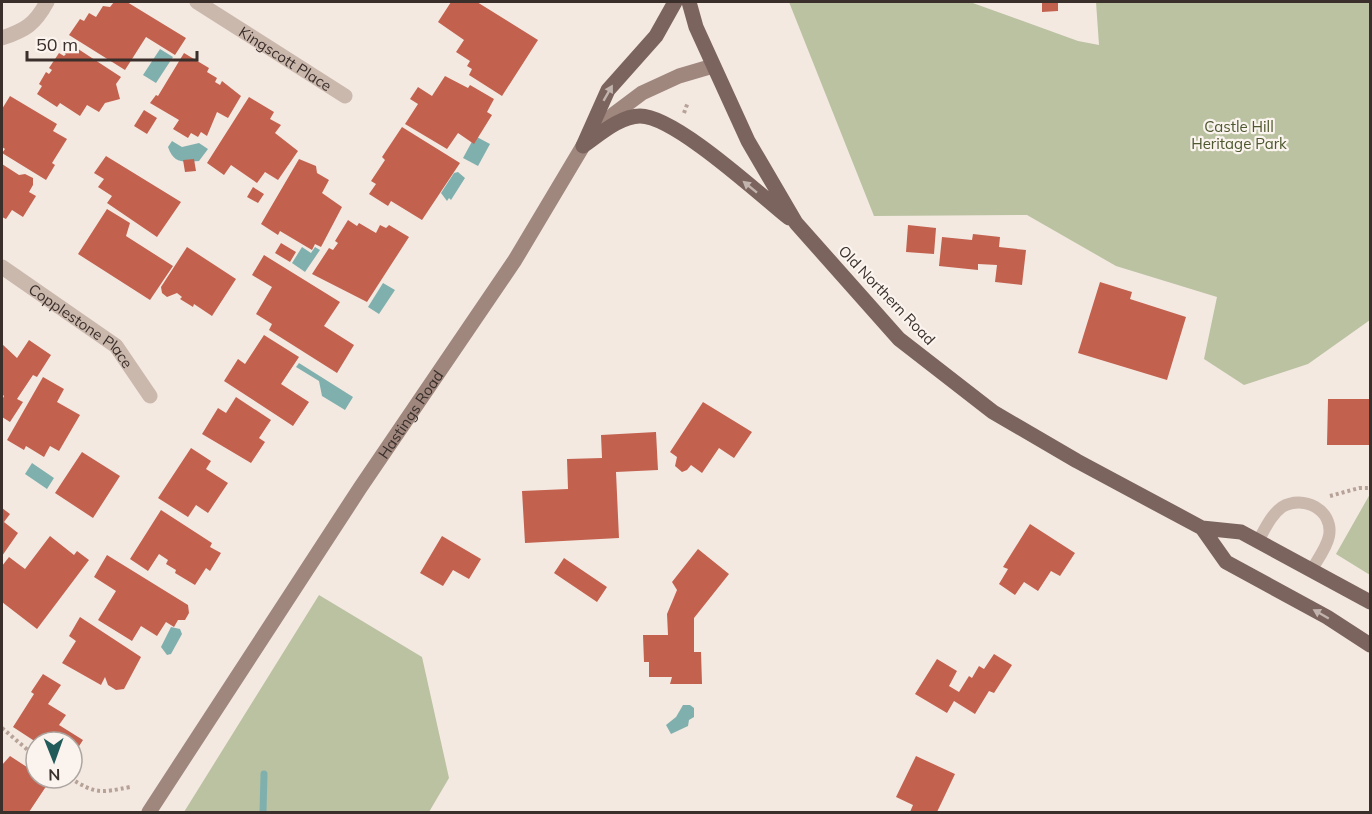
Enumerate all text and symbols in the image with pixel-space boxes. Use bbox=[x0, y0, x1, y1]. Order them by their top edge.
street label: Kingscott Place bbox=[236, 22, 336, 95]
scale bar bbox=[27, 24, 196, 62]
text: 50 m bbox=[36, 33, 78, 56]
one-way arrow bbox=[603, 85, 614, 101]
park label: Castle Hill Heritage Park bbox=[1191, 117, 1287, 153]
one-way arrow bbox=[743, 181, 758, 193]
street label: Old Northern Road bbox=[835, 241, 939, 349]
street label: Copplestone Place bbox=[25, 279, 138, 371]
street label: Hastings Road bbox=[373, 366, 447, 462]
one-way arrow bbox=[1312, 609, 1329, 619]
north arrow bbox=[24, 730, 84, 790]
text: N bbox=[48, 765, 60, 785]

